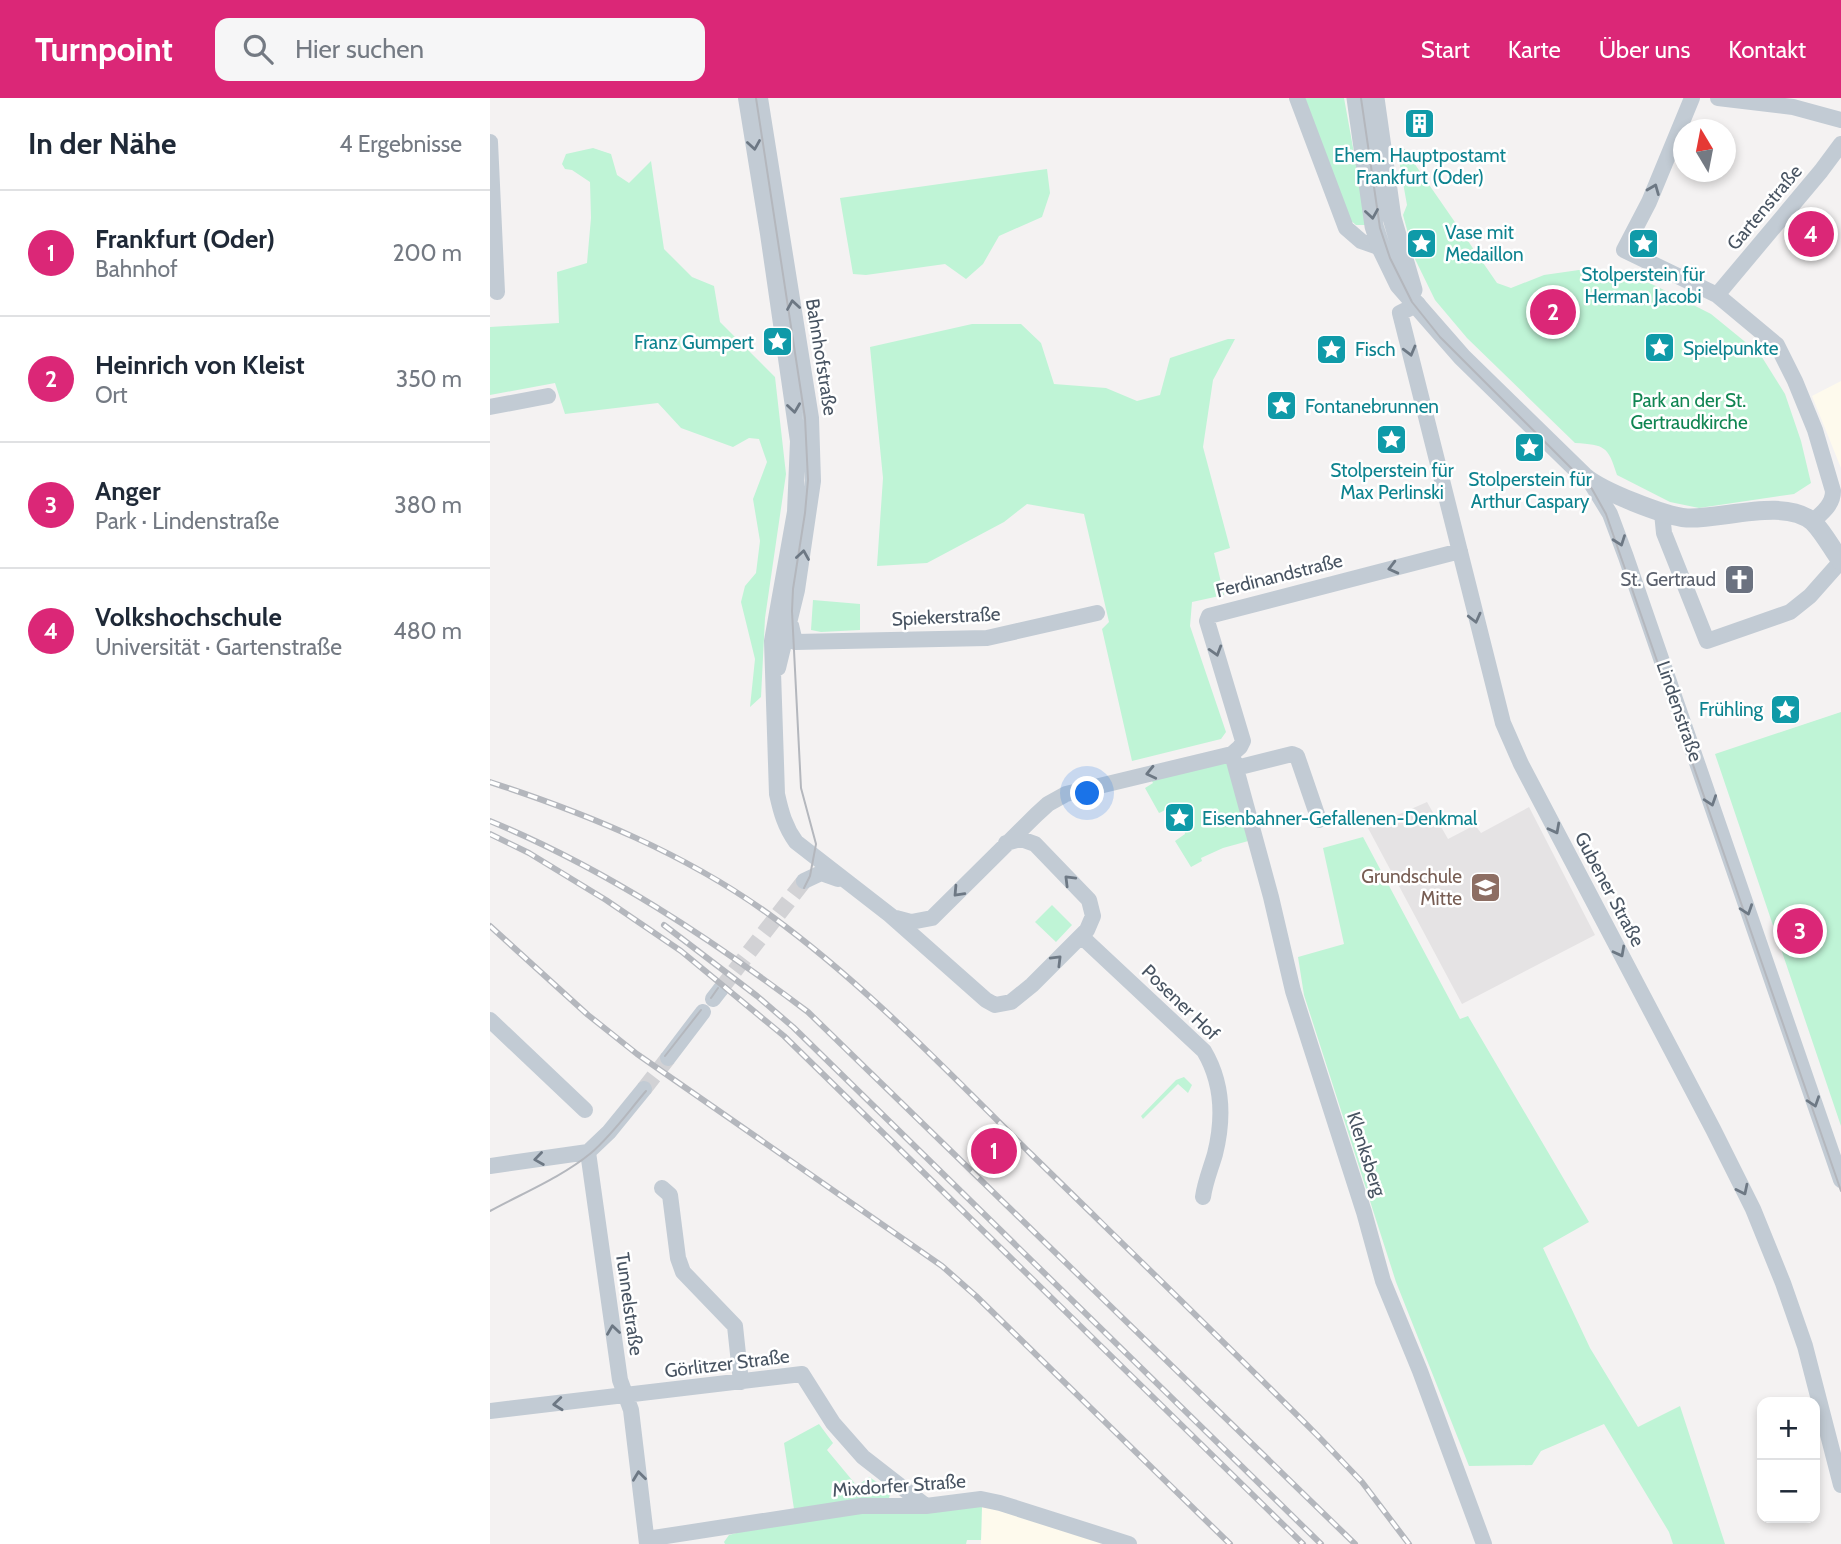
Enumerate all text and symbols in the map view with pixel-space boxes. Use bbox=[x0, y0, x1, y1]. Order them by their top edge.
search box bbox=[215, 18, 705, 81]
text: Turnpoint bbox=[35, 29, 173, 69]
icon: search bbox=[239, 30, 277, 68]
text: Hier suchen bbox=[295, 33, 424, 65]
text: Start bbox=[1421, 35, 1470, 64]
text: Karte bbox=[1508, 35, 1561, 64]
text: Über uns bbox=[1599, 35, 1690, 64]
text: Kontakt bbox=[1728, 35, 1806, 64]
building icon: Ehem. Hauptpostamt Frankfurt (Oder) bbox=[1403, 107, 1437, 141]
north arrow bbox=[1673, 119, 1736, 182]
text: In der Nähe bbox=[28, 125, 177, 162]
text: 4 Ergebnisse bbox=[339, 130, 462, 158]
one-way arrow bbox=[746, 139, 761, 151]
place label: Ehem. Hauptpostamt Frankfurt (Oder) bbox=[1334, 144, 1507, 189]
street label: Gartenstraße bbox=[1722, 160, 1807, 255]
one-way arrow bbox=[1646, 184, 1660, 196]
one-way arrow bbox=[1364, 208, 1379, 220]
pin: 4 bbox=[1788, 208, 1834, 260]
place label: Vase mit Medaillon bbox=[1445, 221, 1524, 266]
text: Frankfurt (Oder) bbox=[95, 223, 275, 255]
place icon: Vase mit Medaillon bbox=[1405, 226, 1439, 260]
place icon: Stolperstein für Herman Jacobi bbox=[1626, 226, 1660, 260]
text: 1 bbox=[47, 239, 55, 267]
text: 200 m bbox=[392, 239, 462, 267]
text: Bahnhof bbox=[95, 255, 178, 283]
place label: Stolperstein für Herman Jacobi bbox=[1581, 263, 1705, 308]
pin: 2 bbox=[1530, 286, 1576, 338]
street label: Bahnhofstraße bbox=[801, 297, 842, 418]
one-way arrow bbox=[786, 299, 801, 311]
place icon: Franz Gumpert bbox=[760, 325, 794, 359]
place label: Franz Gumpert bbox=[634, 331, 755, 354]
place icon: Spielpunkte bbox=[1643, 331, 1677, 365]
place icon: Fisch bbox=[1315, 332, 1349, 366]
place label: Spielpunkte bbox=[1683, 337, 1779, 360]
place label: Fisch bbox=[1355, 338, 1396, 361]
one-way arrow bbox=[1402, 345, 1417, 357]
text: Heinrich von Kleist bbox=[95, 349, 305, 381]
text: 2 bbox=[45, 365, 57, 393]
text: 350 m bbox=[396, 365, 462, 393]
text: Ort bbox=[95, 381, 128, 409]
place icon: Fontanebrunnen bbox=[1265, 389, 1299, 423]
park label: Park an der St. Gertraudkirche bbox=[1630, 389, 1748, 434]
place label: Fontanebrunnen bbox=[1305, 395, 1439, 418]
one-way arrow bbox=[786, 402, 801, 414]
place icon: Stolperstein für Max Perlinski bbox=[1375, 422, 1409, 456]
place icon: Stolperstein für Arthur Caspary bbox=[1513, 431, 1547, 465]
place label: Stolperstein für Max Perlinski bbox=[1330, 459, 1454, 504]
place label: Stolperstein für Arthur Caspary bbox=[1468, 468, 1592, 513]
text: Anger bbox=[95, 475, 161, 507]
text: 3 bbox=[45, 491, 57, 519]
text: 380 m bbox=[394, 491, 462, 519]
text: Park · Lindenstraße bbox=[95, 507, 279, 535]
one-way arrow bbox=[1612, 534, 1626, 546]
one-way arrow bbox=[795, 549, 810, 561]
street label: Ferdinandstraße bbox=[1213, 549, 1345, 602]
one-way arrow bbox=[1387, 560, 1399, 574]
church icon: St. Gertraud bbox=[1722, 562, 1756, 596]
place label: St. Gertraud bbox=[1620, 568, 1716, 591]
text: Volkshochschule bbox=[95, 601, 282, 633]
street label: Spiekerstraße bbox=[891, 602, 1001, 631]
one-way arrow bbox=[1467, 611, 1482, 623]
text: 4 bbox=[44, 617, 58, 645]
text: 480 m bbox=[393, 617, 462, 645]
text: Universität · Gartenstraße bbox=[95, 633, 342, 661]
one-way arrow bbox=[1207, 644, 1222, 656]
street label: Lindenstraße bbox=[1652, 658, 1708, 765]
place icon: Frühling bbox=[1769, 692, 1803, 726]
place label: Frühling bbox=[1699, 698, 1764, 721]
one-way arrow bbox=[1145, 765, 1157, 779]
your location bbox=[1070, 776, 1104, 810]
one-way arrow bbox=[1703, 795, 1717, 807]
place icon: Eisenbahner-Gefallenen-Denkmal bbox=[1162, 801, 1196, 835]
place label: Eisenbahner-Gefallenen-Denkmal bbox=[1202, 807, 1478, 830]
one-way arrow bbox=[1547, 822, 1560, 835]
street label: Gubener Straße bbox=[1570, 828, 1649, 951]
place label: Grundschule Mitte bbox=[1361, 865, 1462, 910]
school or university icon: Grundschule Mitte bbox=[1468, 870, 1502, 904]
one-way arrow bbox=[1065, 875, 1078, 888]
one-way arrow bbox=[953, 884, 966, 897]
one-way arrow bbox=[1739, 903, 1753, 916]
pin: 3 bbox=[1777, 905, 1823, 957]
one-way arrow bbox=[1612, 945, 1625, 957]
one-way arrow bbox=[1048, 956, 1061, 969]
street label: Posener Hof bbox=[1137, 960, 1225, 1046]
one-way arrow bbox=[1806, 1095, 1820, 1107]
street label: Klenksberg bbox=[1342, 1109, 1391, 1200]
pin: 1 bbox=[971, 1125, 1017, 1177]
one-way arrow bbox=[533, 1151, 545, 1166]
one-way arrow bbox=[1735, 1183, 1749, 1195]
street label: Tunnelstraße bbox=[611, 1251, 648, 1357]
one-way arrow bbox=[606, 1324, 621, 1336]
street label: Görlitzer Straße bbox=[663, 1344, 791, 1383]
one-way arrow bbox=[552, 1396, 563, 1411]
map controls bbox=[1757, 1397, 1820, 1523]
button: + bbox=[1757, 1397, 1820, 1460]
button: − bbox=[1757, 1460, 1820, 1523]
street label: Mixdorfer Straße bbox=[831, 1469, 967, 1502]
one-way arrow bbox=[632, 1470, 647, 1482]

